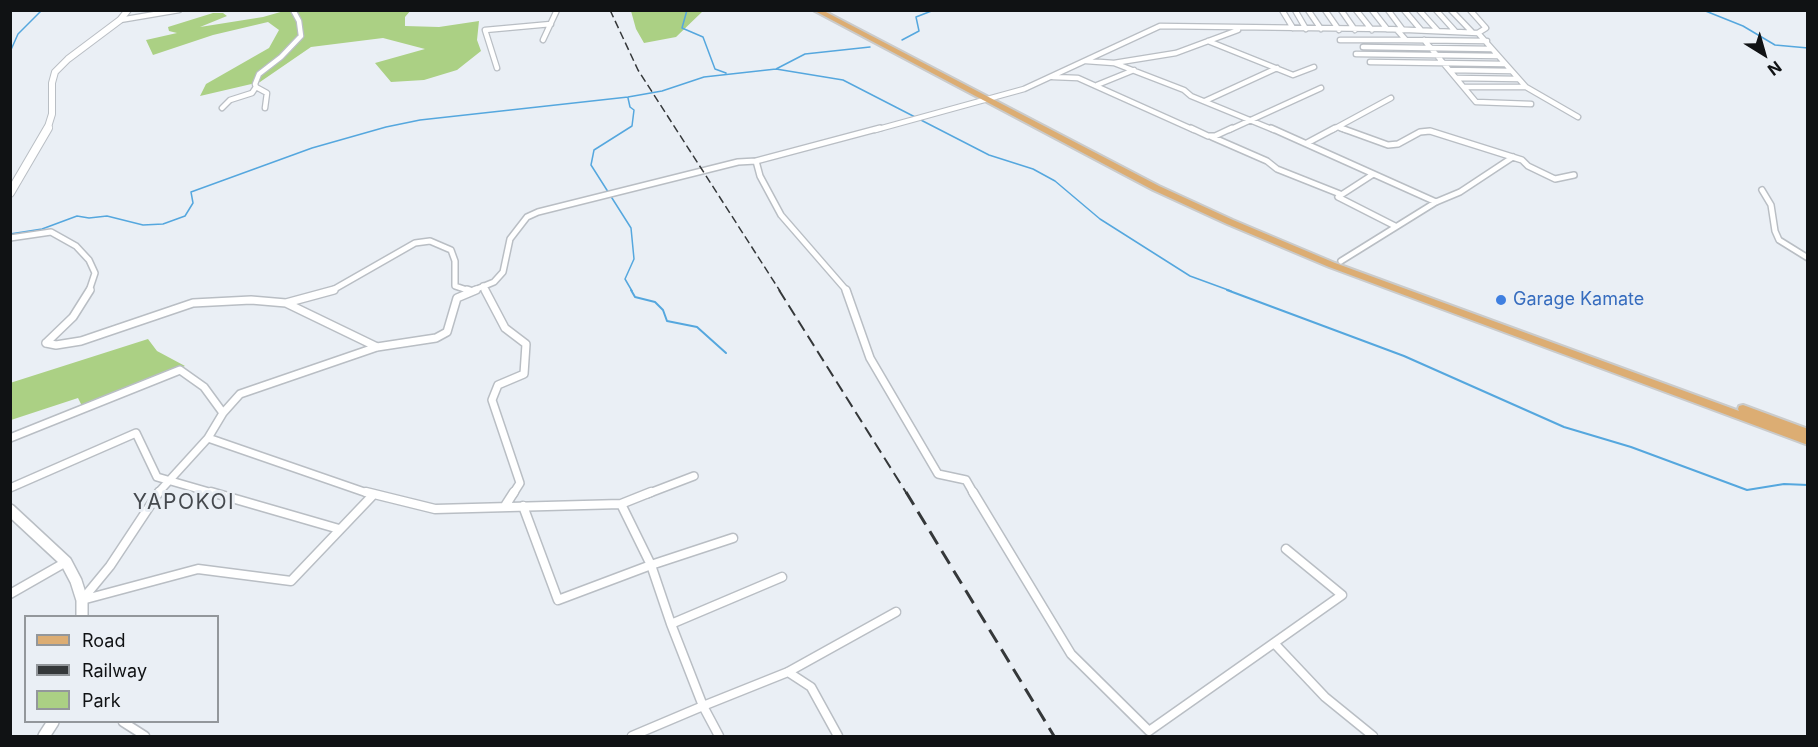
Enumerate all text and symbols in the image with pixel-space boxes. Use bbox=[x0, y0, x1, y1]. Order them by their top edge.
north arrow bbox=[1734, 24, 1794, 84]
text: N bbox=[1764, 57, 1786, 80]
place label: Garage Kamate bbox=[1513, 289, 1644, 311]
marker: Garage Kamate bbox=[1494, 293, 1508, 307]
district label: YAPOKOI bbox=[133, 490, 235, 516]
legend bbox=[24, 615, 219, 723]
text: Road bbox=[82, 630, 125, 651]
text: Railway bbox=[82, 660, 147, 681]
text: Park bbox=[82, 690, 121, 711]

